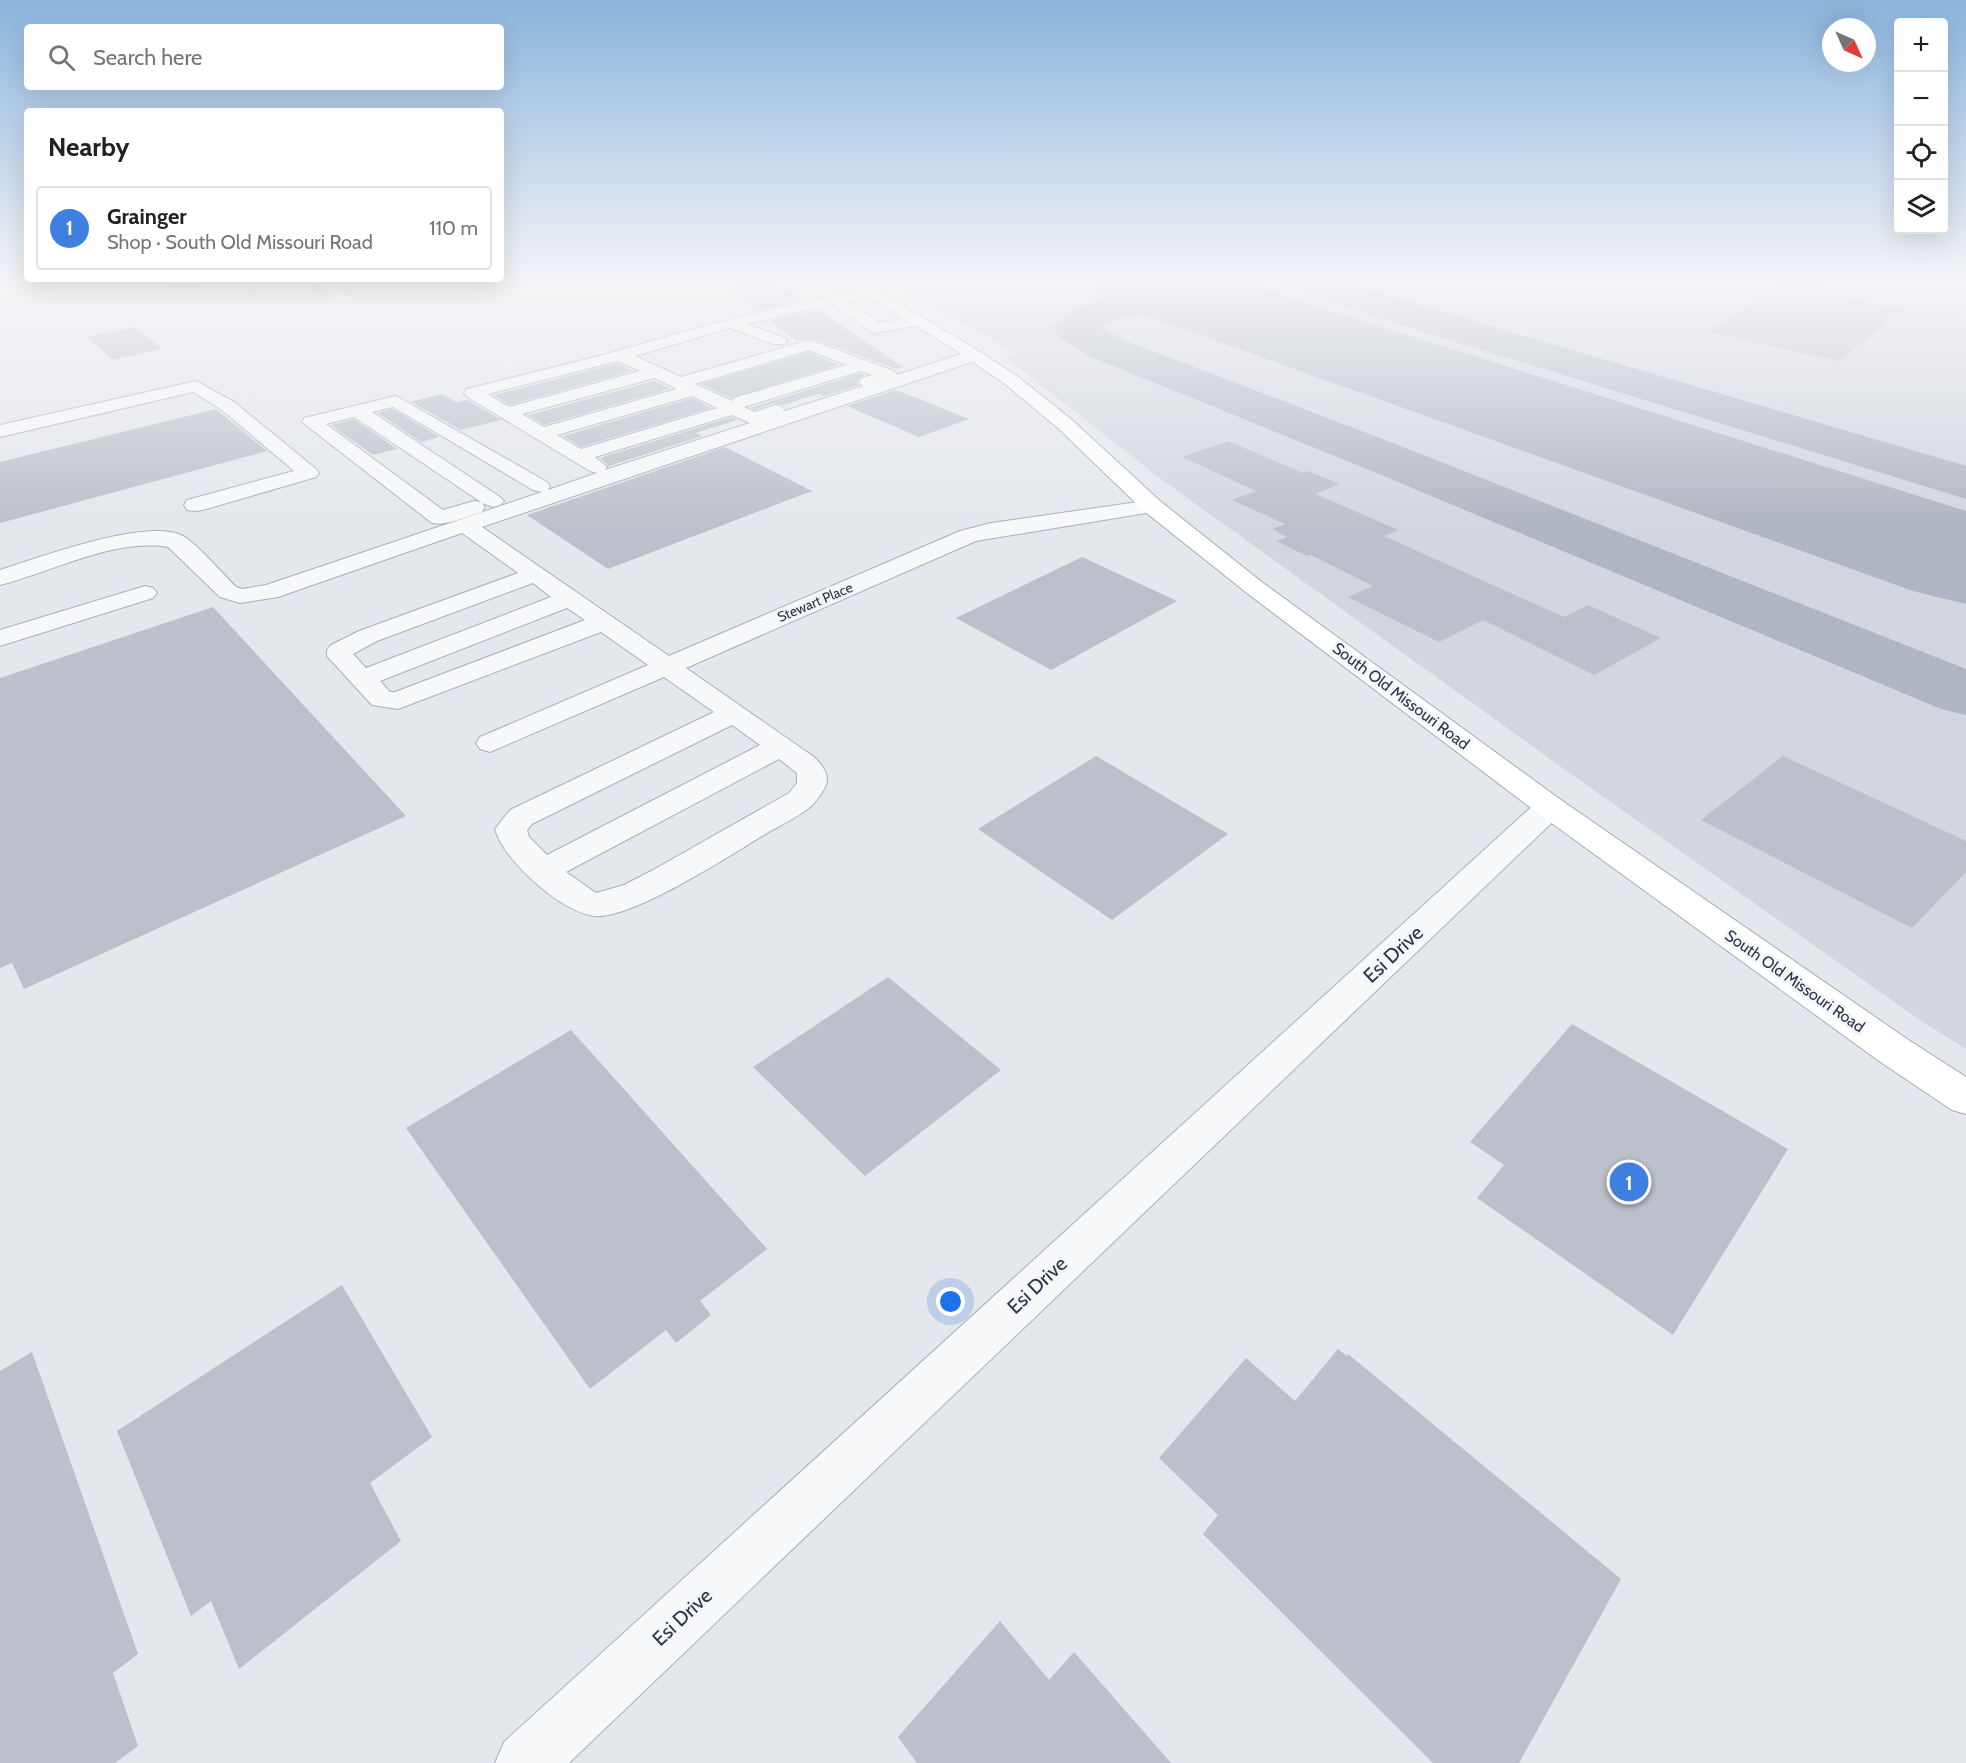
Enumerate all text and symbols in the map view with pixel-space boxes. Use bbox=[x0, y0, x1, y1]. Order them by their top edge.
north arrow bbox=[1822, 18, 1876, 72]
map controls bbox=[1894, 18, 1948, 234]
button: + bbox=[1894, 18, 1948, 72]
search box bbox=[24, 24, 504, 90]
icon: search bbox=[45, 41, 78, 74]
text: Search here bbox=[93, 44, 202, 71]
button: − bbox=[1894, 72, 1948, 126]
button: locate bbox=[1894, 126, 1948, 180]
text: Nearby bbox=[48, 131, 129, 163]
button: layers bbox=[1894, 180, 1948, 234]
text: Grainger bbox=[107, 203, 187, 230]
text: 1 bbox=[66, 216, 73, 240]
text: 110 m bbox=[429, 216, 478, 240]
text: Shop · South Old Missouri Road bbox=[107, 230, 373, 254]
street label: Stewart Place bbox=[775, 578, 855, 626]
street label: South Old Missouri Road bbox=[1329, 638, 1473, 754]
street label: Esi Drive bbox=[1358, 920, 1428, 988]
street label: South Old Missouri Road bbox=[1722, 926, 1868, 1036]
pin: 1 bbox=[1610, 1160, 1648, 1204]
street label: Esi Drive bbox=[1002, 1251, 1072, 1319]
your location bbox=[936, 1287, 965, 1316]
street label: Esi Drive bbox=[647, 1583, 717, 1651]

